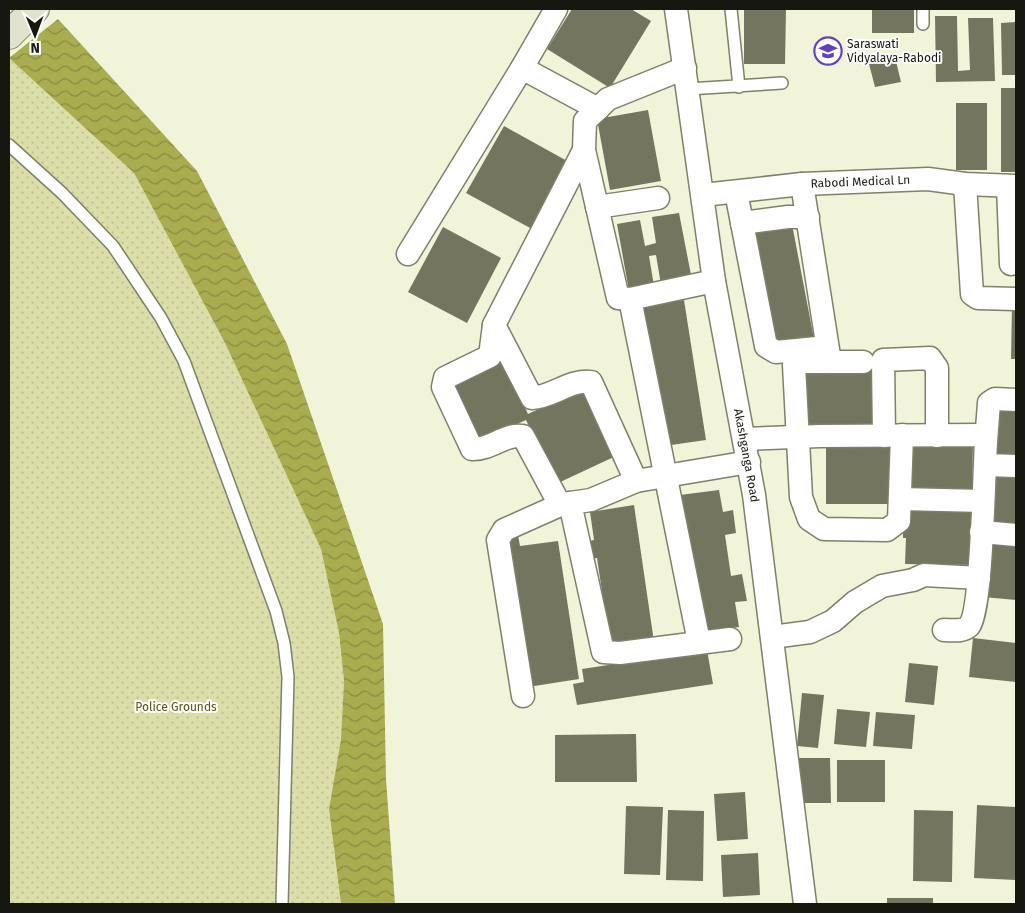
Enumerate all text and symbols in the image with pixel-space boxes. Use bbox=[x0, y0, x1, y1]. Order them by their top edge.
north arrow bbox=[10, 10, 60, 60]
school or university icon: Saraswati Vidyalaya-Rabodi bbox=[813, 36, 843, 66]
place label: Saraswati Vidyalaya-Rabodi bbox=[847, 37, 941, 65]
text: N bbox=[30, 39, 40, 56]
street label: Rabodi Medical Ln bbox=[810, 173, 910, 191]
street label: Akashganga Road bbox=[731, 407, 762, 503]
park label: Police Grounds bbox=[135, 700, 217, 714]

